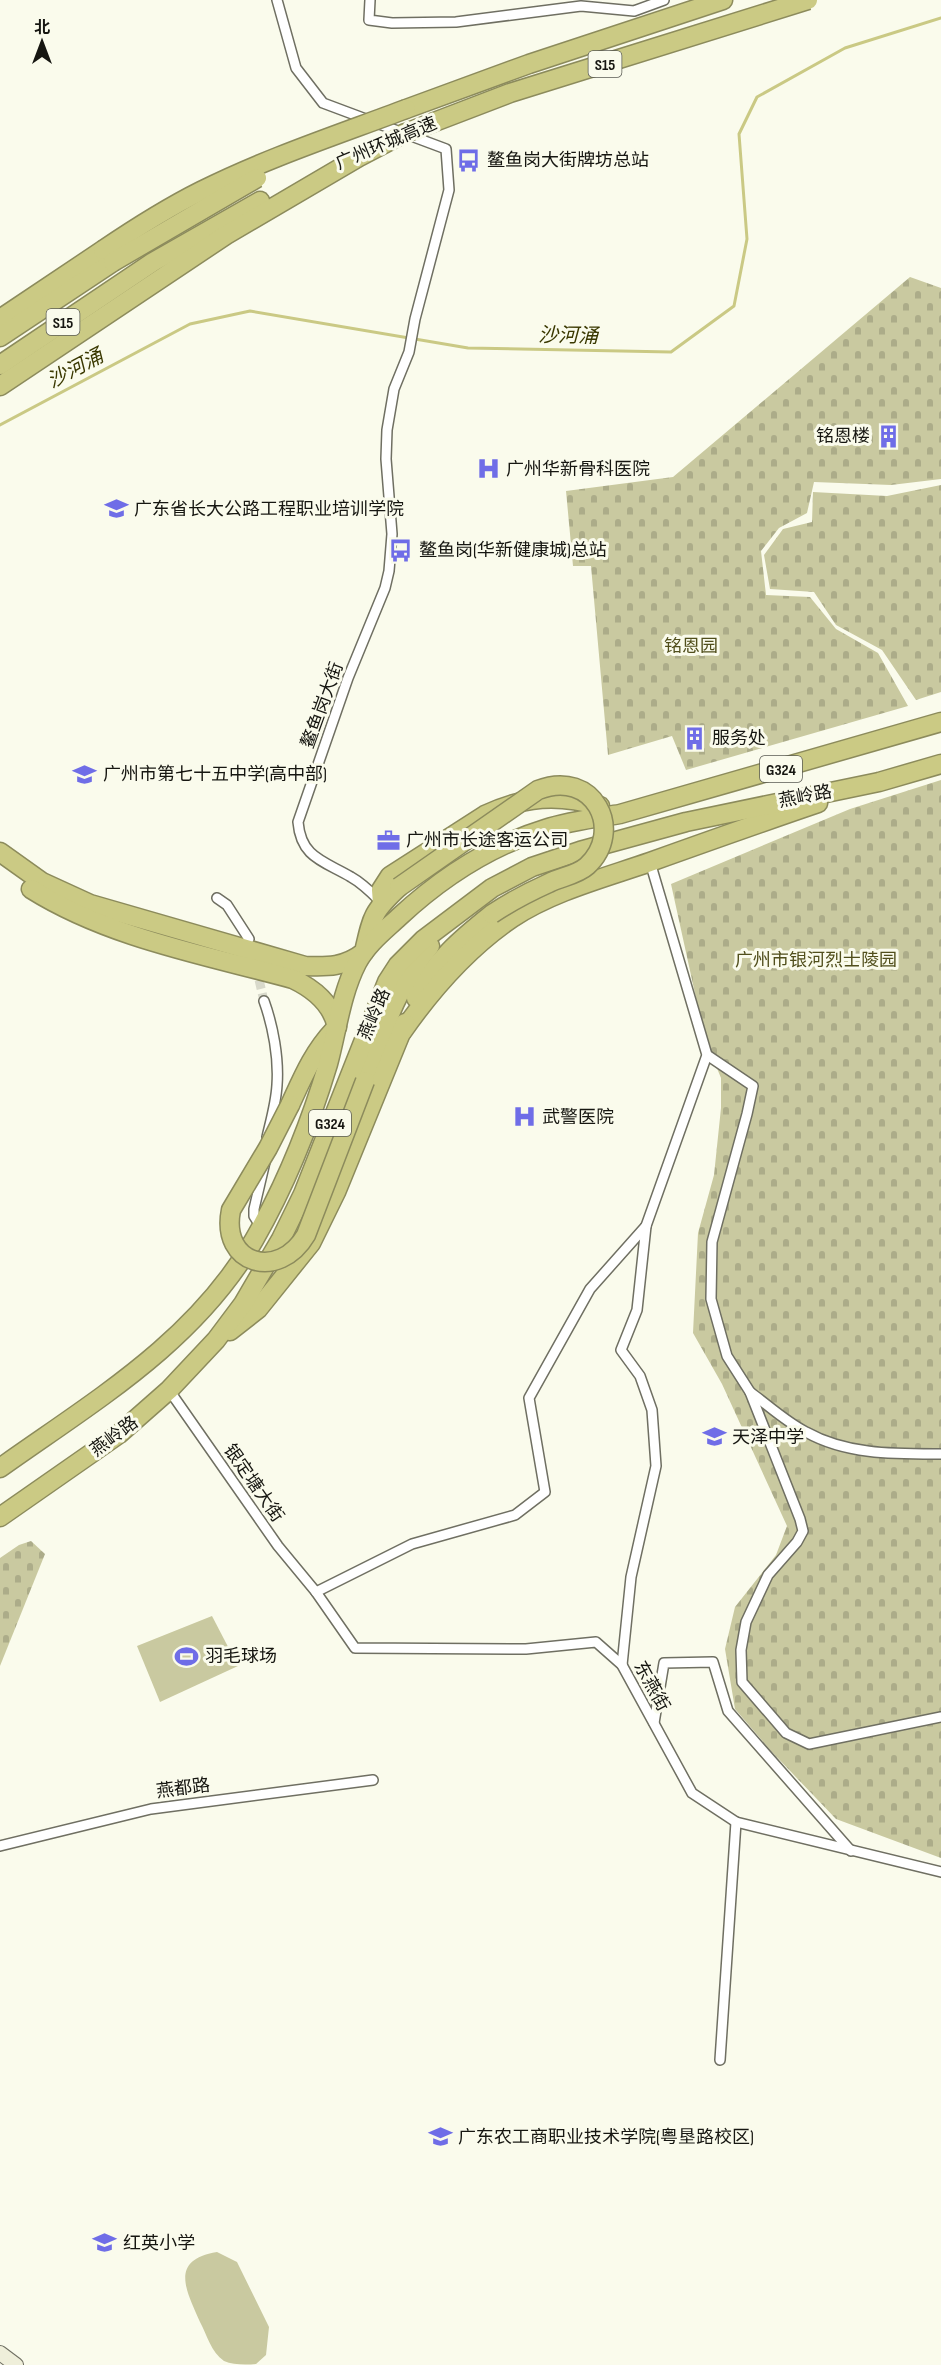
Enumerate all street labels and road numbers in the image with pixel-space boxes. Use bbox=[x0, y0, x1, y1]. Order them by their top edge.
road number: S15 bbox=[588, 51, 622, 77]
street label: 广州环城高速 bbox=[332, 113, 440, 174]
road number: S15 bbox=[46, 309, 80, 335]
street label: 鳌鱼岗大街 bbox=[297, 659, 348, 751]
road number: G324 bbox=[760, 756, 802, 782]
street label: 燕岭路 bbox=[777, 781, 834, 812]
street label: 燕岭路 bbox=[354, 985, 395, 1043]
road number: G324 bbox=[309, 1110, 351, 1136]
street label: 燕岭路 bbox=[86, 1412, 142, 1461]
street label: 银定塘大街 bbox=[219, 1440, 288, 1526]
street label: 东燕街 bbox=[629, 1658, 674, 1715]
street label: 燕都路 bbox=[155, 1775, 211, 1802]

